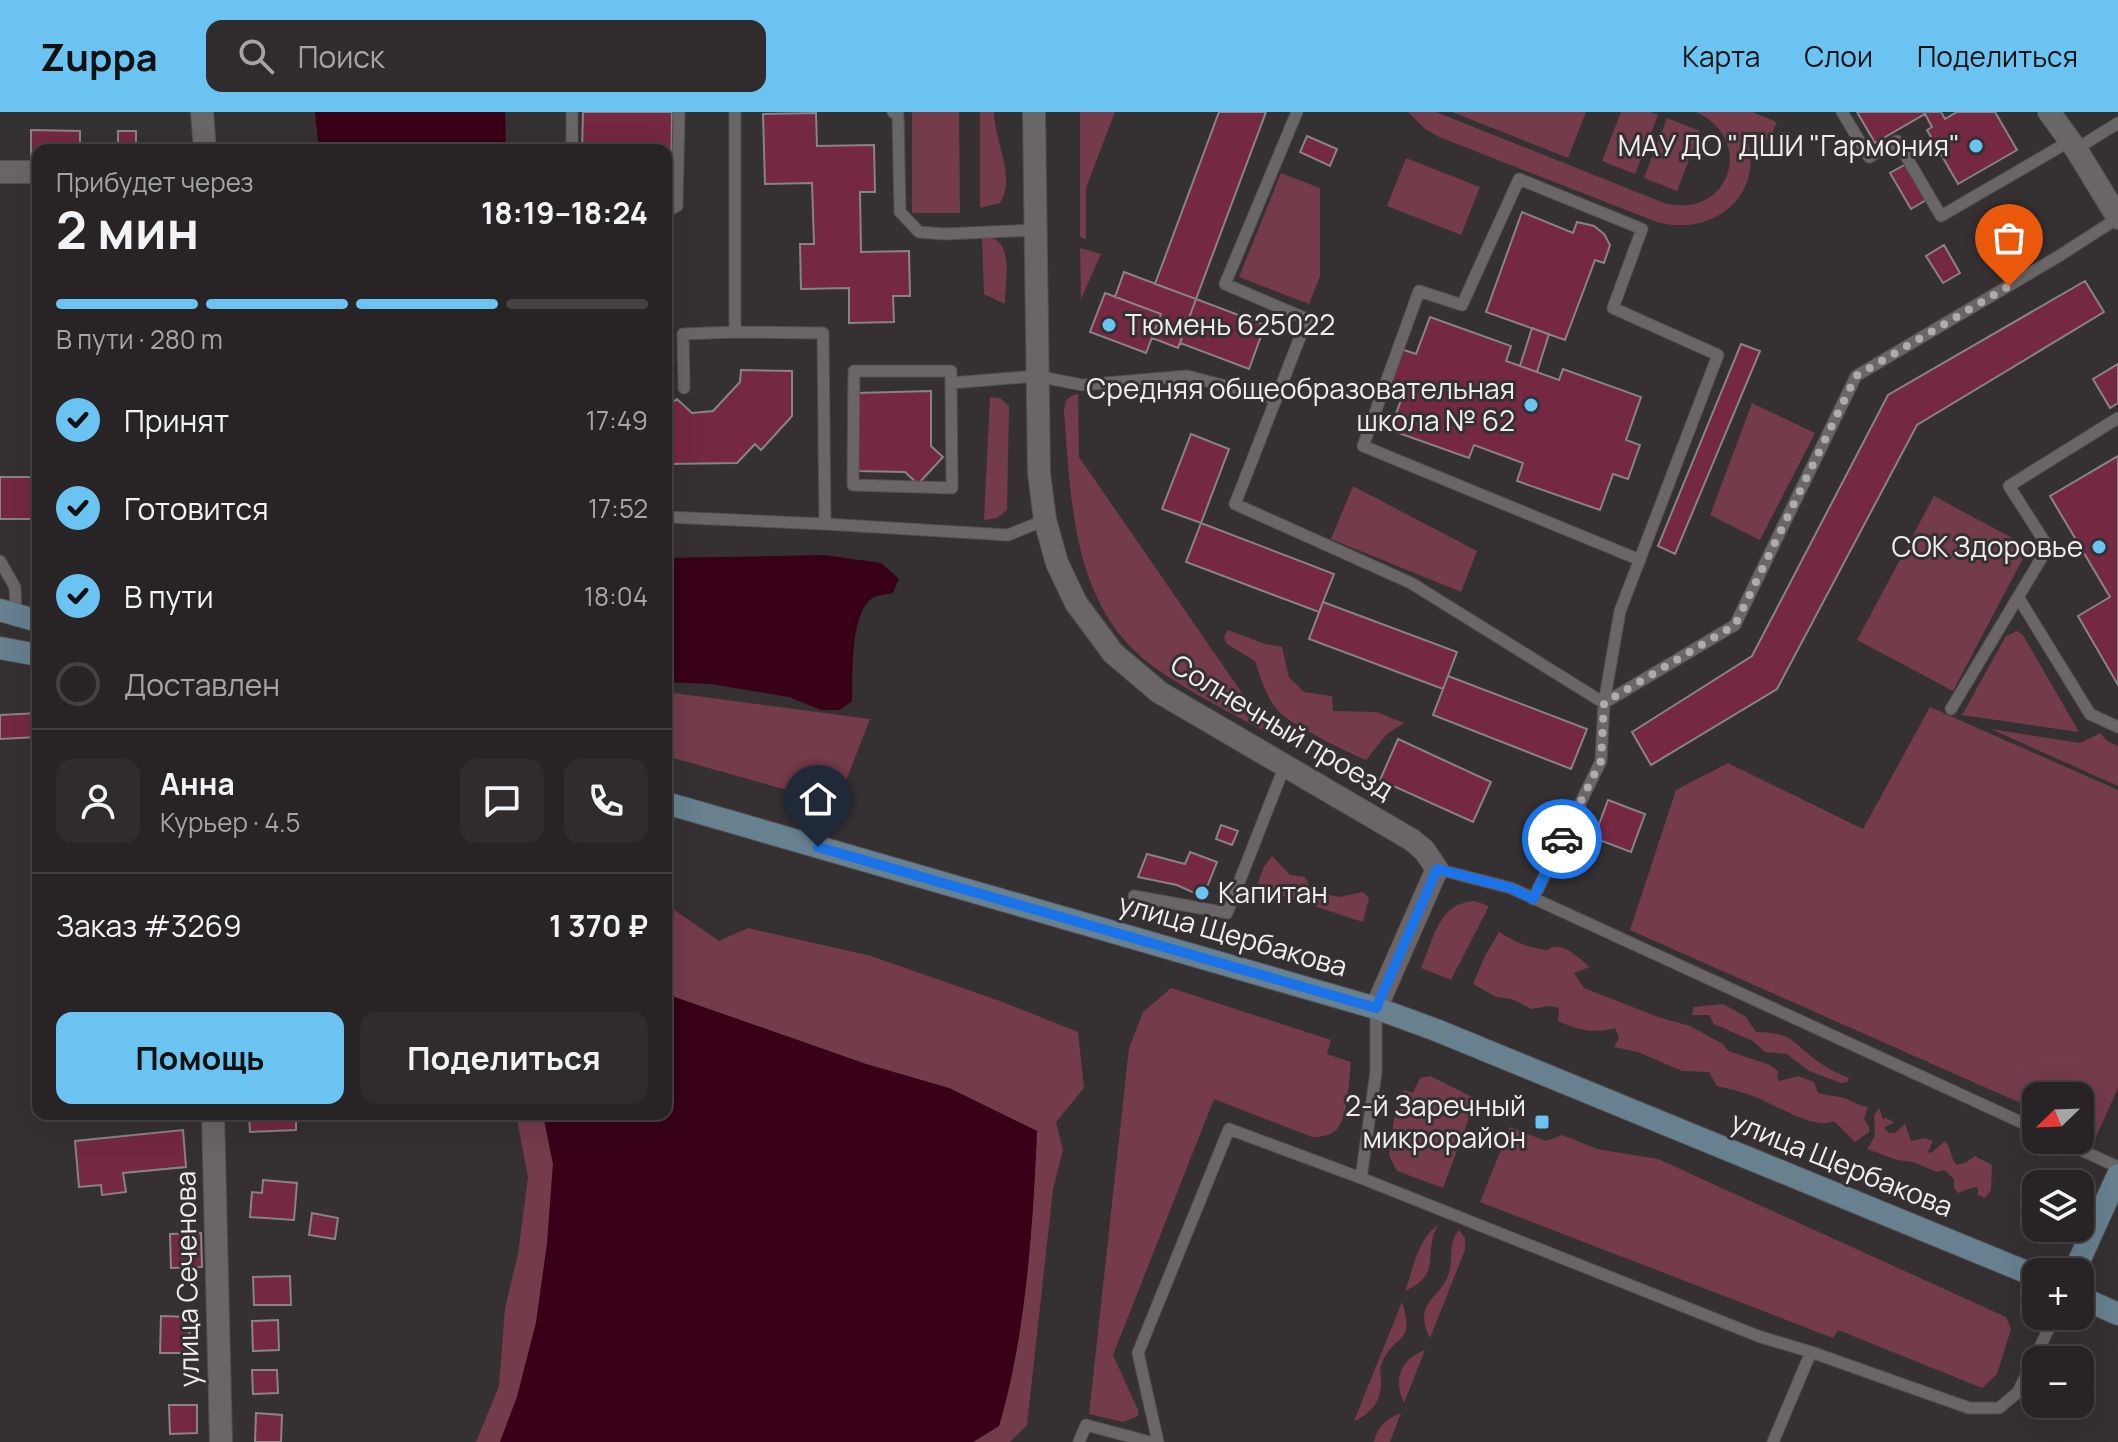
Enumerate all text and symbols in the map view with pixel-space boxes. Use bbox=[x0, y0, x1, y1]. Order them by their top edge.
search box bbox=[206, 20, 766, 92]
text: Zuppa bbox=[40, 30, 158, 82]
icon: search bbox=[234, 34, 278, 78]
text: Поиск bbox=[298, 36, 385, 77]
text: Карта bbox=[1682, 37, 1760, 75]
text: Слои bbox=[1804, 37, 1873, 75]
text: Поделиться bbox=[1917, 37, 2078, 75]
place label: МАУ ДО "ДШИ "Гармония" bbox=[1618, 126, 1960, 164]
marker: МАУ ДО "ДШИ "Гармония" bbox=[1967, 137, 1985, 155]
text: Прибудет через bbox=[56, 164, 254, 200]
text: 18:19–18:24 bbox=[481, 192, 648, 233]
text: 2 мин bbox=[56, 194, 199, 265]
pin bbox=[1975, 204, 2043, 286]
icon: bag bbox=[1987, 216, 2031, 260]
place label: Тюмень 625022 bbox=[1125, 305, 1335, 343]
marker: Тюмень 625022 bbox=[1100, 316, 1118, 334]
text: В пути · 280 m bbox=[56, 321, 223, 357]
place label: Средняя общеобразовательная школа № 62 bbox=[1086, 369, 1515, 439]
marker: Средняя общеобразовательная школа № 62 bbox=[1522, 396, 1540, 414]
icon: check bbox=[56, 398, 100, 442]
text: Принят bbox=[124, 400, 229, 441]
text: 17:49 bbox=[586, 402, 648, 438]
icon: check bbox=[56, 486, 100, 530]
text: Готовится bbox=[124, 488, 269, 529]
text: 17:52 bbox=[588, 490, 648, 526]
place label: СОК Здоровье bbox=[1892, 527, 2083, 565]
marker: СОК Здоровье bbox=[2090, 538, 2108, 556]
icon: check bbox=[56, 574, 100, 618]
text: В пути bbox=[124, 576, 214, 617]
text: 18:04 bbox=[584, 578, 648, 614]
street label: Солнечный проезд bbox=[1164, 645, 1401, 808]
text: Доставлен bbox=[124, 664, 280, 705]
button: person bbox=[56, 759, 140, 843]
button: chat bbox=[460, 759, 544, 843]
button: phone bbox=[564, 759, 648, 843]
text: Анна bbox=[160, 763, 235, 804]
pin bbox=[784, 765, 852, 847]
icon: home bbox=[796, 777, 840, 821]
courier bbox=[1522, 799, 1602, 879]
text: Курьер · 4.5 bbox=[160, 804, 301, 840]
icon: car bbox=[1540, 817, 1584, 861]
place label: Капитан bbox=[1218, 873, 1328, 911]
street label: улица Щербакова bbox=[1115, 883, 1352, 985]
marker: Капитан bbox=[1193, 884, 1211, 902]
text: Заказ #3269 bbox=[56, 905, 242, 946]
text: 1 370 ₽ bbox=[549, 905, 648, 946]
button: Помощь bbox=[56, 1012, 344, 1104]
button: Поделиться bbox=[360, 1012, 648, 1104]
north arrow bbox=[2022, 1082, 2094, 1154]
map controls bbox=[2022, 1082, 2094, 1418]
place label: 2-й Заречный микрорайон bbox=[1345, 1086, 1526, 1156]
street label: улица Щербакова bbox=[1726, 1101, 1959, 1225]
marker: 2-й Заречный микрорайон bbox=[1533, 1113, 1551, 1131]
button: layers bbox=[2022, 1170, 2094, 1242]
street label: улица Сеченова bbox=[165, 1171, 207, 1388]
button: + bbox=[2022, 1258, 2094, 1330]
button: − bbox=[2022, 1346, 2094, 1418]

